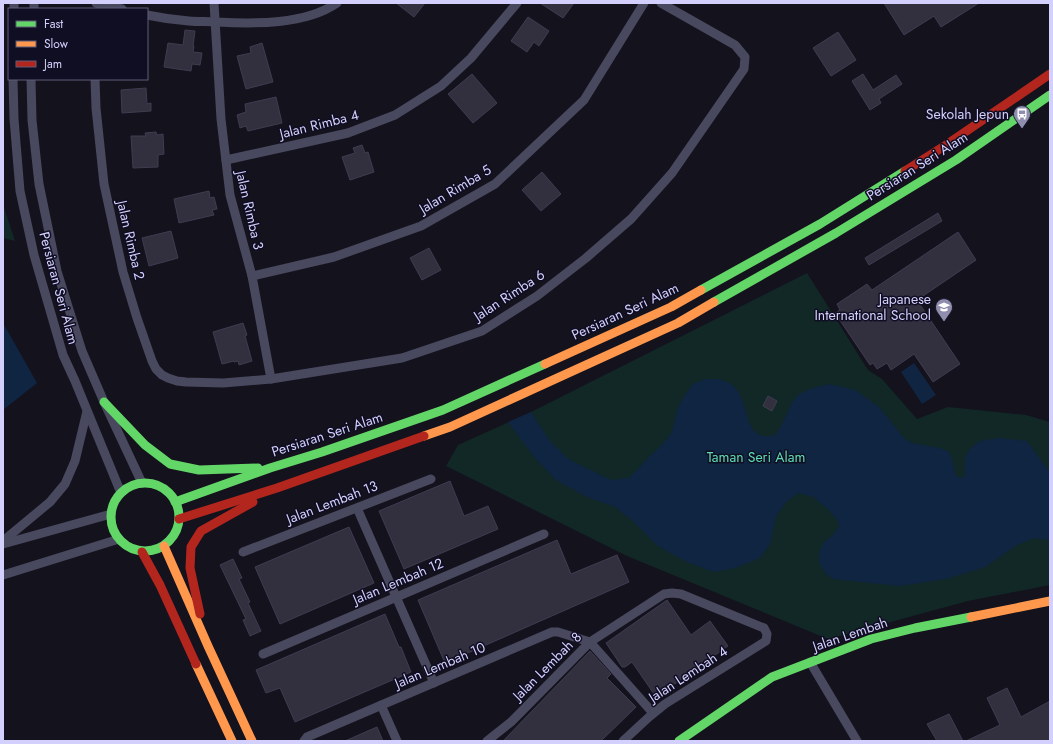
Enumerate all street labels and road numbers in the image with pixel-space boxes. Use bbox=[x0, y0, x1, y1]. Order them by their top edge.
street label: Jalan Rimba 4 bbox=[275, 104, 361, 144]
street label: Persiaran Seri Alam bbox=[863, 127, 971, 205]
street label: Jalan Rimba 5 bbox=[414, 160, 495, 219]
street label: Jalan Rimba 3 bbox=[231, 167, 269, 252]
street label: Jalan Rimba 2 bbox=[112, 196, 150, 282]
street label: Persiaran Seri Alam bbox=[34, 229, 84, 347]
street label: Jalan Rimba 6 bbox=[468, 265, 548, 327]
street label: Persiaran Seri Alam bbox=[568, 277, 682, 345]
street label: Persiaran Seri Alam bbox=[269, 407, 385, 461]
street label: Jalan Lembah 13 bbox=[282, 475, 381, 529]
street label: Jalan Lembah 12 bbox=[348, 553, 446, 610]
street label: Jalan Lembah bbox=[808, 612, 890, 657]
street label: Jalan Lembah 8 bbox=[507, 627, 586, 706]
street label: Jalan Lembah 10 bbox=[390, 637, 489, 694]
street label: Jalan Lembah 4 bbox=[643, 641, 731, 708]

